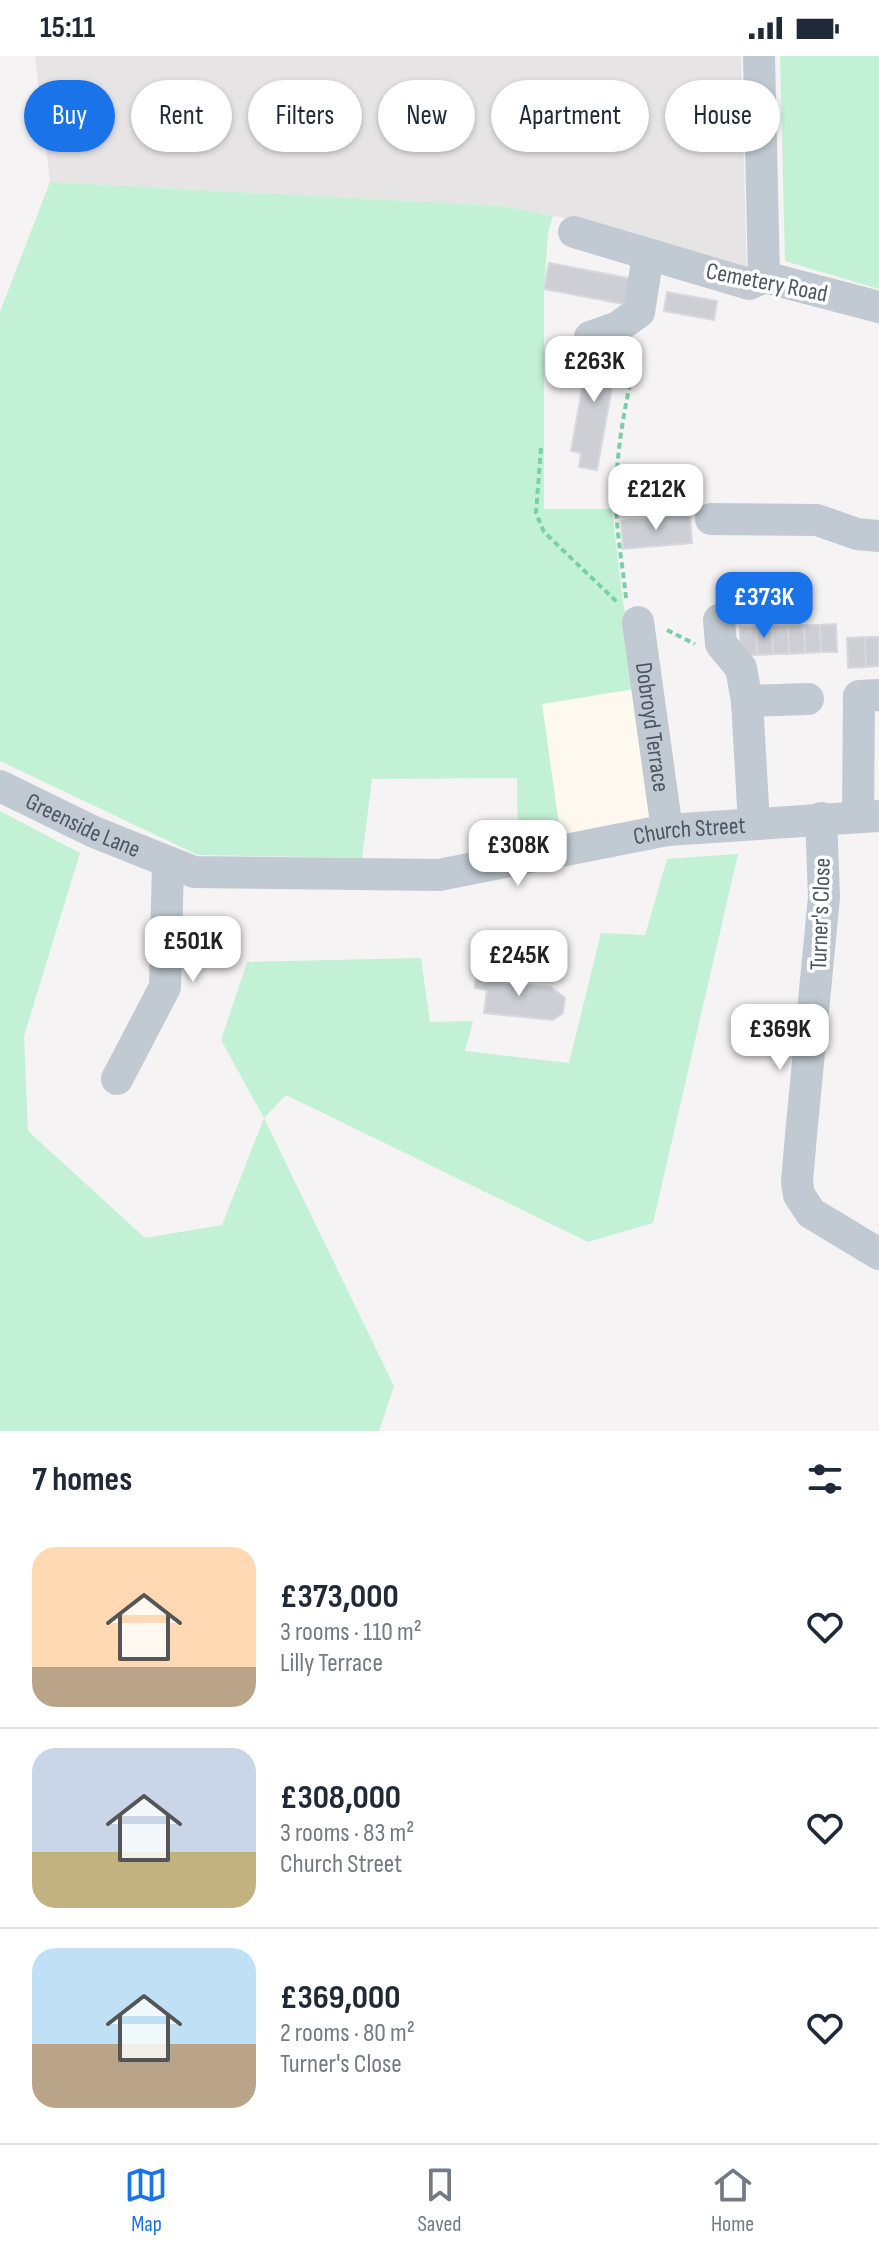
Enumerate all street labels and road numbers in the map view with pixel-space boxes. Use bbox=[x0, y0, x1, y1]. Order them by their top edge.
street label: Cemetery Road bbox=[704, 257, 830, 308]
street label: Dobroyd Terrace bbox=[629, 660, 676, 794]
street label: Greenside Lane bbox=[21, 787, 144, 864]
street label: Church Street bbox=[631, 811, 746, 851]
street label: Turner's Close bbox=[804, 857, 837, 971]

